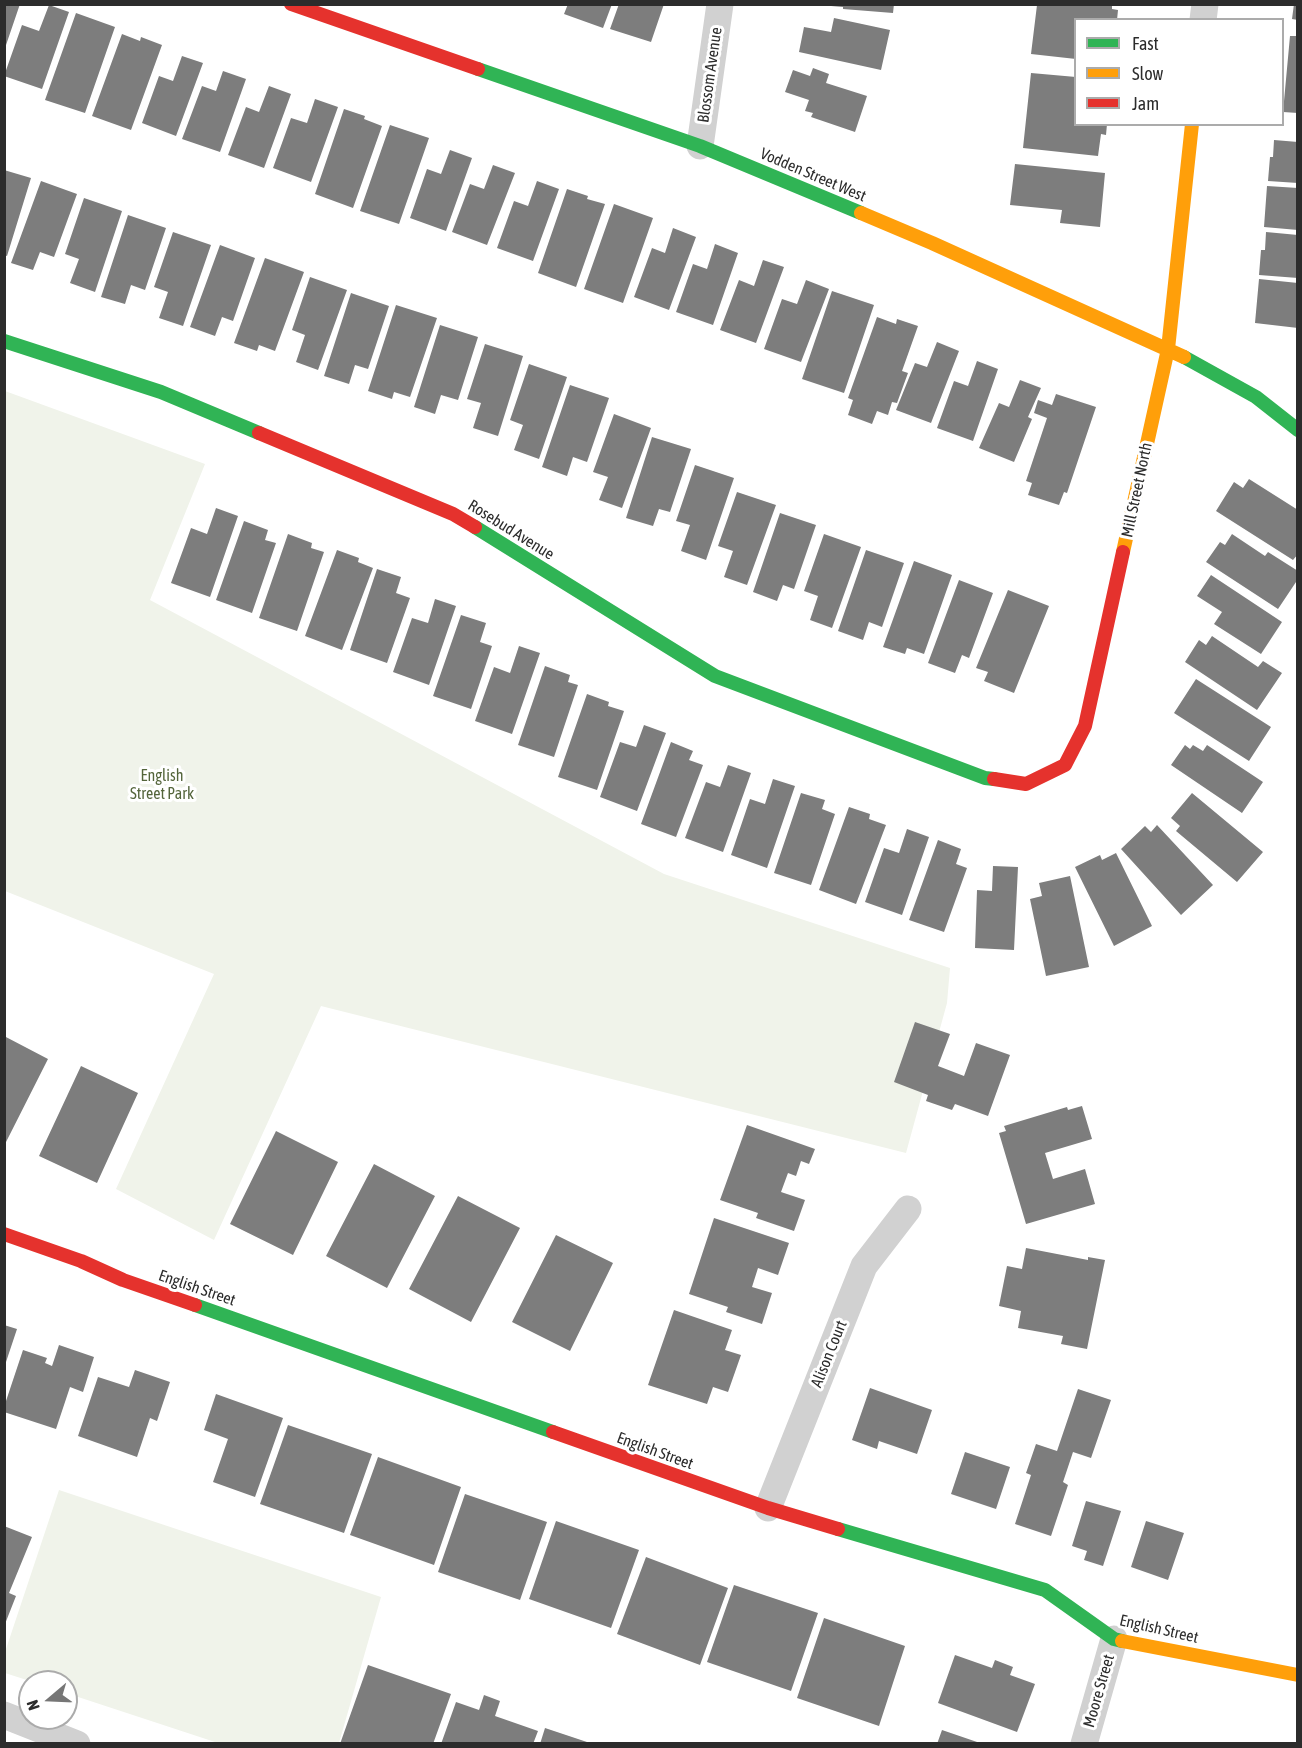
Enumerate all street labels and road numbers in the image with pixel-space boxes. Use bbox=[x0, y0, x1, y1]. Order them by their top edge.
street label: Blossom Avenue bbox=[694, 26, 726, 124]
street label: Vodden Street West bbox=[757, 144, 869, 206]
street label: Mill Street North bbox=[1118, 441, 1156, 539]
street label: Rosebud Avenue bbox=[464, 496, 558, 564]
street label: English Street bbox=[156, 1266, 238, 1310]
street label: Alison Court bbox=[807, 1318, 851, 1390]
street label: English Street bbox=[614, 1428, 696, 1474]
street label: English Street bbox=[1118, 1611, 1200, 1647]
street label: Moore Street bbox=[1079, 1652, 1119, 1730]

